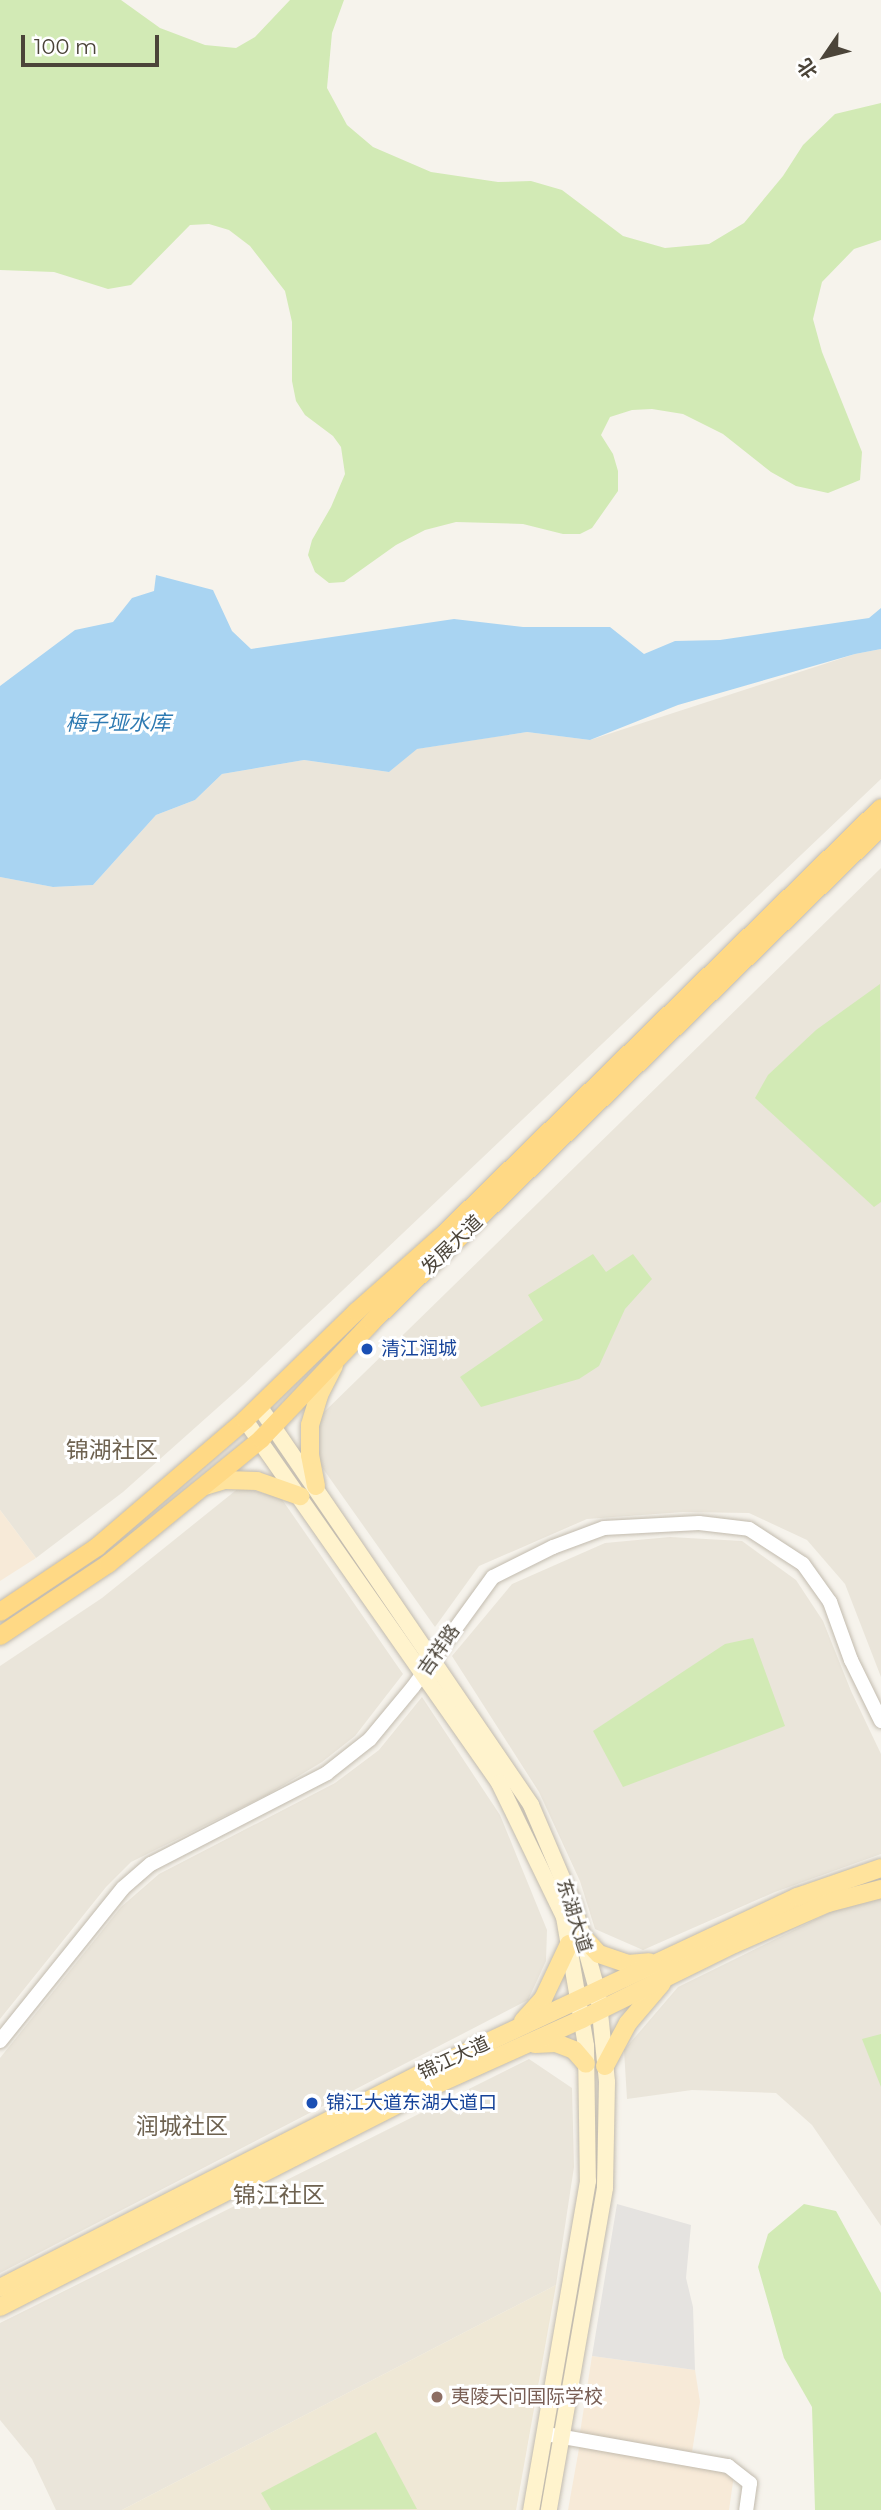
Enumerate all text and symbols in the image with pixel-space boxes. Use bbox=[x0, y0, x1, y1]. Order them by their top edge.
scale bar bbox=[24, 21, 163, 65]
north arrow bbox=[790, 21, 860, 91]
text: 100 m bbox=[34, 34, 97, 59]
text: 北 bbox=[793, 54, 822, 83]
water label: 梅子垭水库 bbox=[66, 710, 170, 736]
street label: 发展大道 bbox=[417, 1210, 487, 1280]
place label: 清江润城 bbox=[381, 1338, 457, 1360]
marker: 清江润城 bbox=[359, 1341, 375, 1357]
district label: 锦湖社区 bbox=[66, 1436, 158, 1464]
street label: 吉祥路 bbox=[413, 1620, 465, 1680]
street label: 东湖大道 bbox=[551, 1876, 597, 1956]
street label: 锦江大道 bbox=[415, 2032, 493, 2084]
place label: 锦江大道东湖大道口 bbox=[326, 2092, 497, 2114]
marker: 锦江大道东湖大道口 bbox=[304, 2095, 320, 2111]
district label: 润城社区 bbox=[136, 2112, 228, 2140]
district label: 锦江社区 bbox=[233, 2181, 325, 2209]
place label: 夷陵天问国际学校 bbox=[451, 2386, 603, 2408]
marker: 夷陵天问国际学校 bbox=[429, 2389, 445, 2405]

